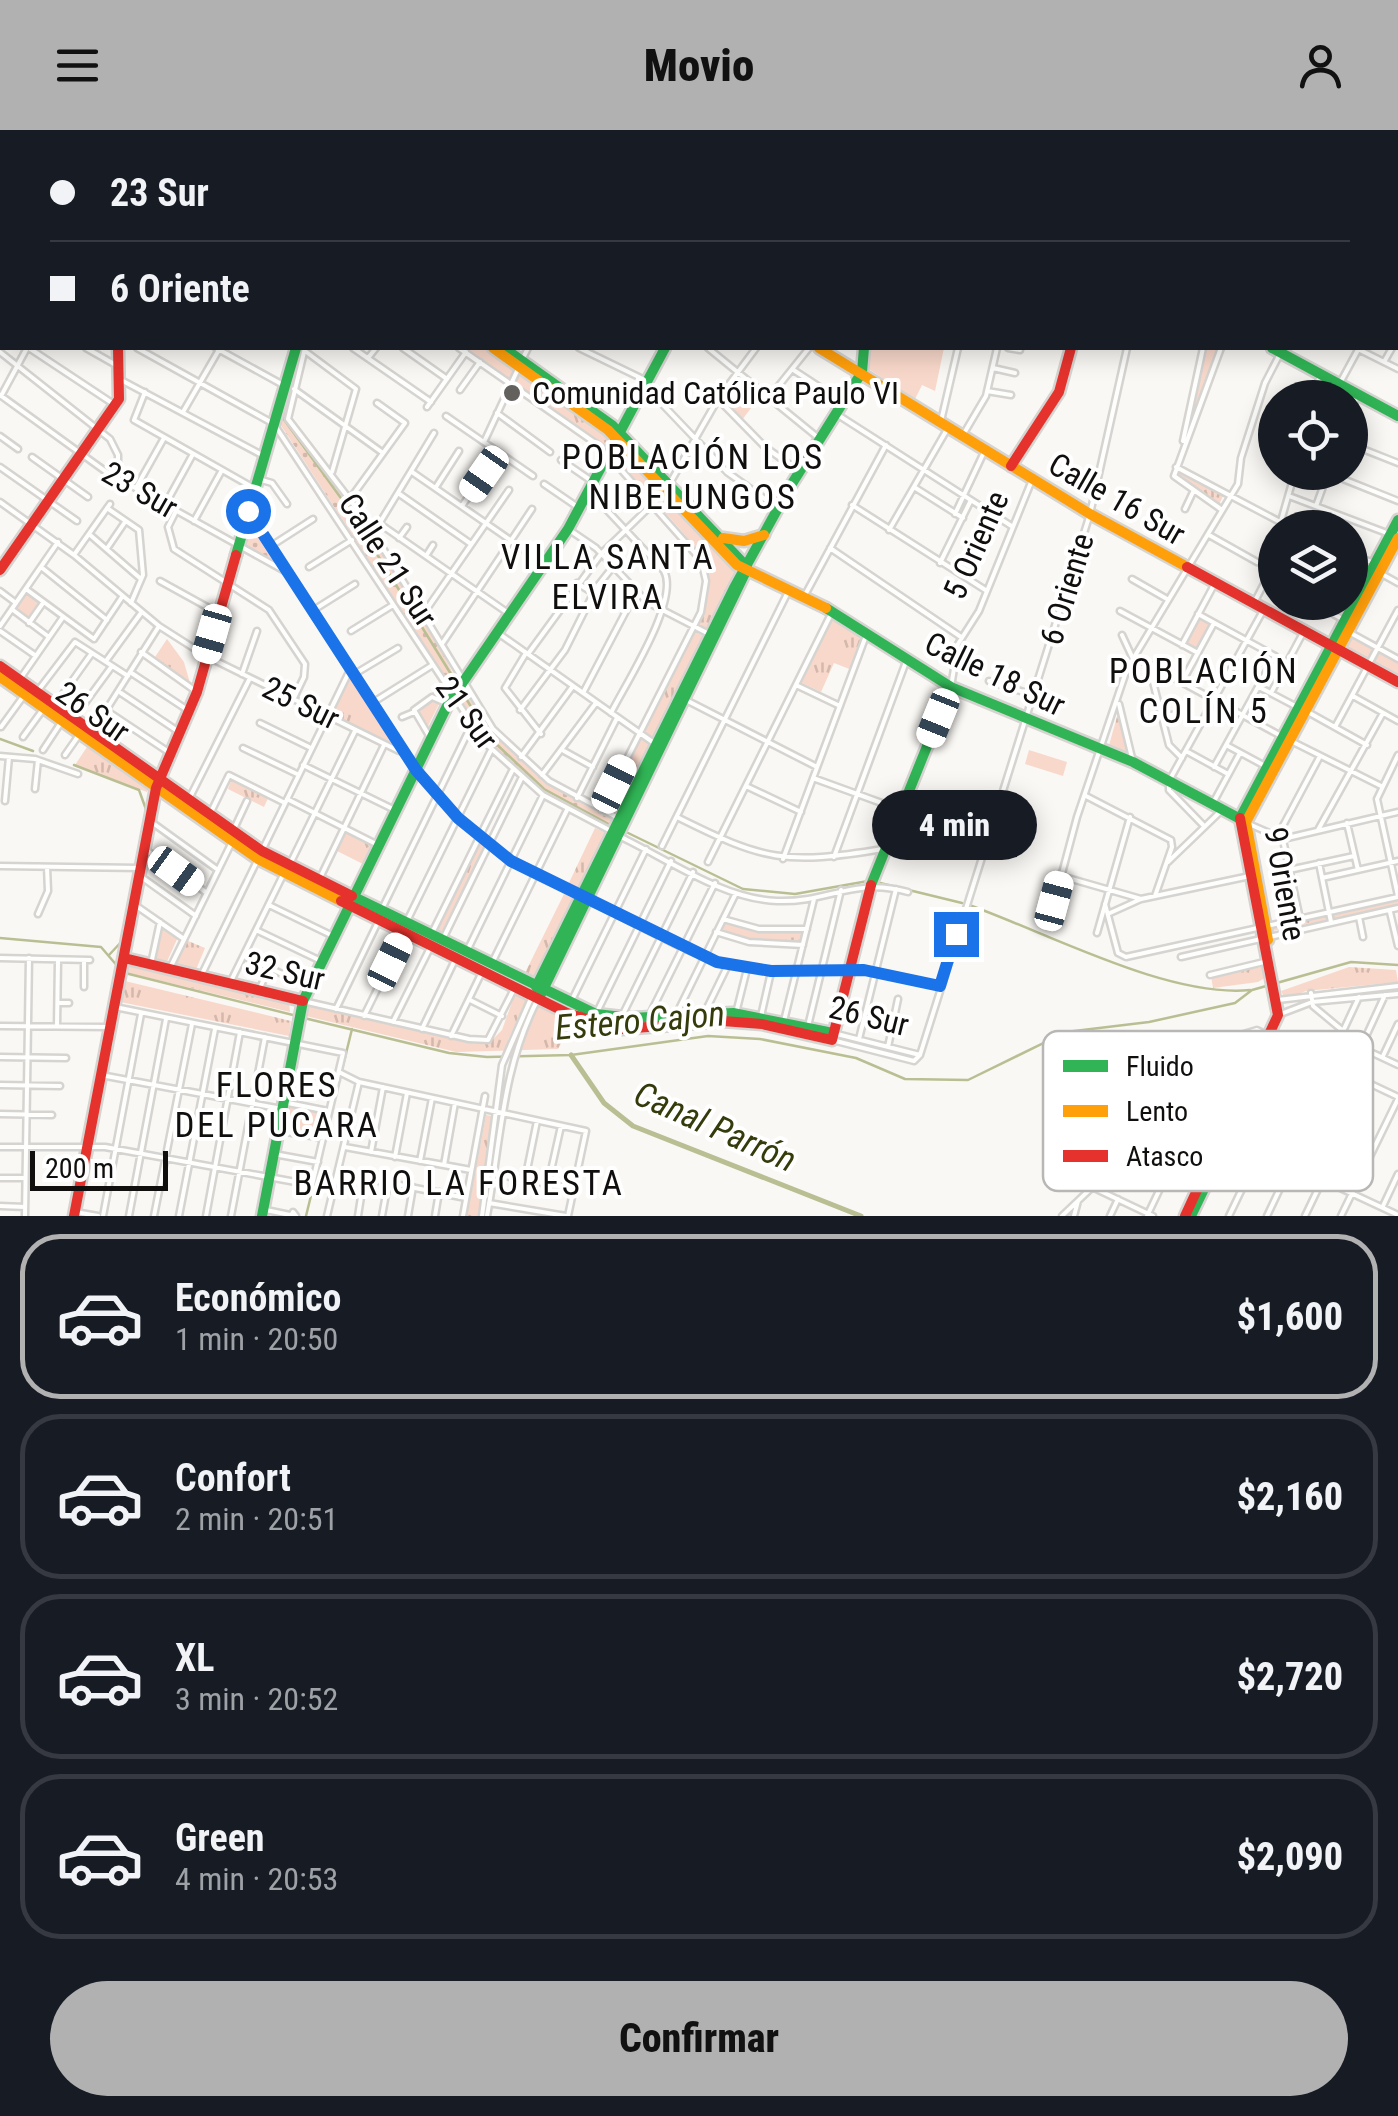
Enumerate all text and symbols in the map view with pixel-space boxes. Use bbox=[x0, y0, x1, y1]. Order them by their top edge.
icon: menu bbox=[50, 38, 105, 93]
icon: person bbox=[1293, 38, 1348, 93]
text: Movio bbox=[644, 39, 754, 92]
text: 23 Sur bbox=[110, 171, 209, 215]
text: 6 Oriente bbox=[110, 267, 250, 311]
place label: Comunidad Católica Paulo VI bbox=[532, 374, 899, 412]
map controls bbox=[1258, 380, 1368, 620]
button: locate bbox=[1258, 380, 1368, 490]
marker: Comunidad Católica Paulo VI bbox=[501, 382, 523, 404]
district label: POBLACIÓN LOS NIBELUNGOS bbox=[561, 437, 825, 518]
car bbox=[455, 441, 513, 507]
street label: Calle 16 Sur bbox=[1042, 445, 1192, 553]
street label: 23 Sur bbox=[96, 453, 185, 527]
street label: 5 Oriente bbox=[935, 485, 1017, 605]
street label: Calle 21 Sur bbox=[331, 486, 445, 634]
route start bbox=[226, 489, 271, 534]
button: layers bbox=[1258, 510, 1368, 620]
street label: 6 Oriente bbox=[1032, 529, 1102, 649]
district label: VILLA SANTA ELVIRA bbox=[501, 537, 715, 618]
car bbox=[189, 601, 235, 667]
street label: Calle 18 Sur bbox=[919, 624, 1072, 724]
district label: POBLACIÓN COLÍN 5 bbox=[1109, 651, 1299, 732]
street label: 25 Sur bbox=[256, 668, 346, 738]
street label: 21 Sur bbox=[428, 669, 506, 757]
street label: 26 Sur bbox=[49, 673, 137, 751]
car bbox=[913, 685, 963, 751]
car bbox=[587, 750, 641, 818]
callout: 4 min bbox=[874, 789, 1038, 859]
text: 4 min bbox=[919, 806, 990, 844]
street label: 9 Oriente bbox=[1256, 824, 1314, 944]
car bbox=[143, 841, 209, 901]
car bbox=[1032, 868, 1076, 934]
route end bbox=[934, 912, 979, 957]
car bbox=[363, 928, 417, 996]
street label: 32 Sur bbox=[241, 943, 329, 999]
street label: 26 Sur bbox=[825, 988, 913, 1044]
water label: Estero Cajon bbox=[554, 993, 726, 1049]
legend bbox=[1043, 1031, 1373, 1191]
text: Fluido bbox=[1126, 1050, 1194, 1083]
district label: FLORES DEL PUCARA bbox=[175, 1065, 379, 1146]
water label: Canal Parrón bbox=[628, 1073, 802, 1181]
text: Lento bbox=[1126, 1095, 1188, 1128]
text: Atasco bbox=[1126, 1140, 1203, 1173]
scale bar bbox=[30, 1146, 168, 1190]
text: 200 m bbox=[45, 1152, 114, 1185]
district label: BARRIO LA FORESTA bbox=[294, 1163, 625, 1204]
icon: car bbox=[55, 1272, 145, 1362]
text: Económico bbox=[175, 1276, 341, 1320]
text: $1,600 bbox=[1237, 1295, 1343, 1339]
text: 1 min · 20:50 bbox=[175, 1320, 338, 1358]
icon: car bbox=[55, 1452, 145, 1542]
text: Confort bbox=[175, 1456, 291, 1500]
text: $2,160 bbox=[1237, 1475, 1343, 1519]
text: 2 min · 20:51 bbox=[175, 1500, 338, 1538]
icon: car bbox=[55, 1632, 145, 1722]
text: XL bbox=[175, 1636, 214, 1680]
text: $2,720 bbox=[1237, 1655, 1343, 1699]
text: 3 min · 20:52 bbox=[175, 1680, 338, 1718]
icon: car bbox=[55, 1812, 145, 1902]
text: Green bbox=[175, 1816, 265, 1860]
text: $2,090 bbox=[1237, 1835, 1343, 1879]
text: 4 min · 20:53 bbox=[175, 1860, 338, 1898]
button: Confirmar bbox=[50, 1981, 1348, 2096]

